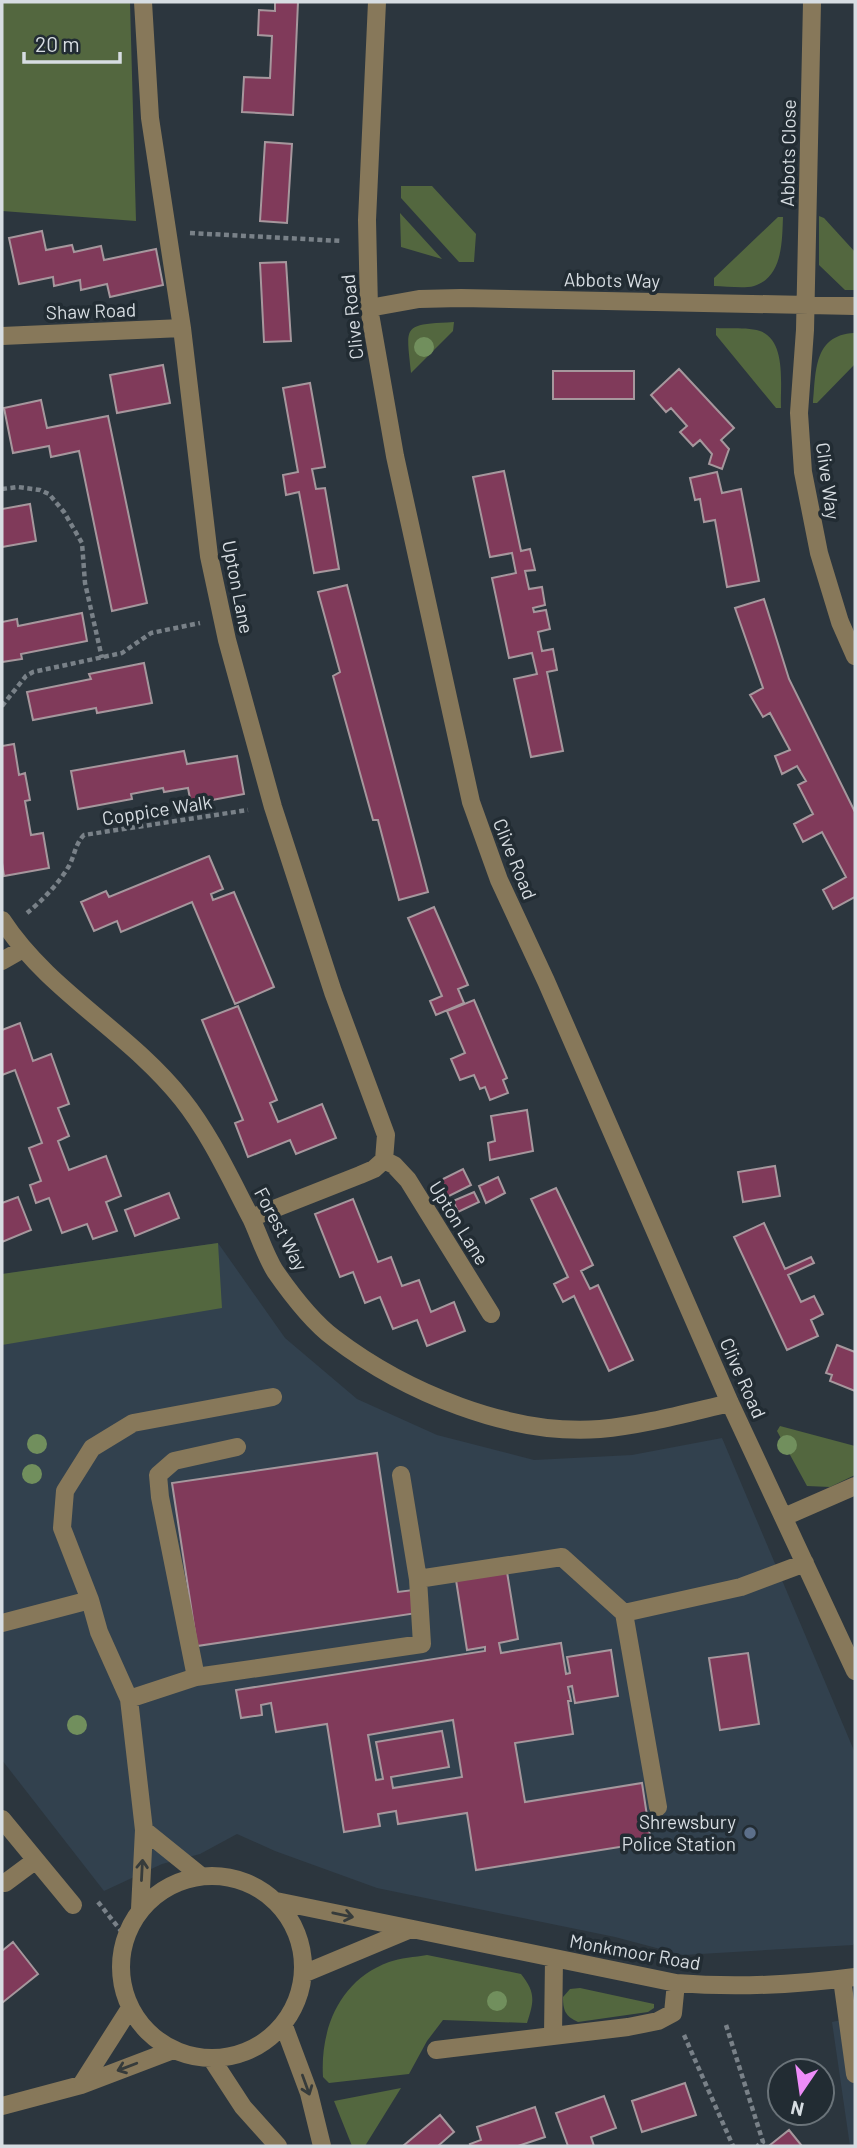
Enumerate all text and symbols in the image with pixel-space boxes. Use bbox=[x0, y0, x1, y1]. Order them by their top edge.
scale bar bbox=[24, 21, 121, 65]
text: 20 m bbox=[35, 31, 80, 56]
street label: Abbots Close bbox=[775, 99, 800, 207]
street label: Abbots Way bbox=[564, 267, 661, 292]
street label: Clive Road bbox=[336, 273, 367, 361]
street label: Shaw Road bbox=[45, 297, 137, 324]
street label: Clive Way bbox=[812, 441, 845, 521]
street label: Upton Lane bbox=[218, 538, 259, 636]
street label: Coppice Walk bbox=[100, 789, 213, 830]
street label: Clive Road bbox=[489, 815, 542, 903]
street label: Upton Lane bbox=[425, 1177, 494, 1269]
street label: Forest Way bbox=[250, 1183, 313, 1275]
street label: Clive Road bbox=[716, 1334, 771, 1421]
place label: Shrewsbury Police Station bbox=[622, 1810, 736, 1855]
marker: Shrewsbury Police Station bbox=[742, 1825, 758, 1841]
one-way arrow bbox=[136, 1859, 149, 1881]
one-way arrow bbox=[331, 1908, 354, 1922]
street label: Monkmoor Road bbox=[568, 1929, 702, 1974]
north arrow bbox=[766, 2057, 836, 2127]
one-way arrow bbox=[117, 2062, 138, 2074]
one-way arrow bbox=[301, 2073, 313, 2095]
text: N bbox=[788, 2096, 806, 2122]

